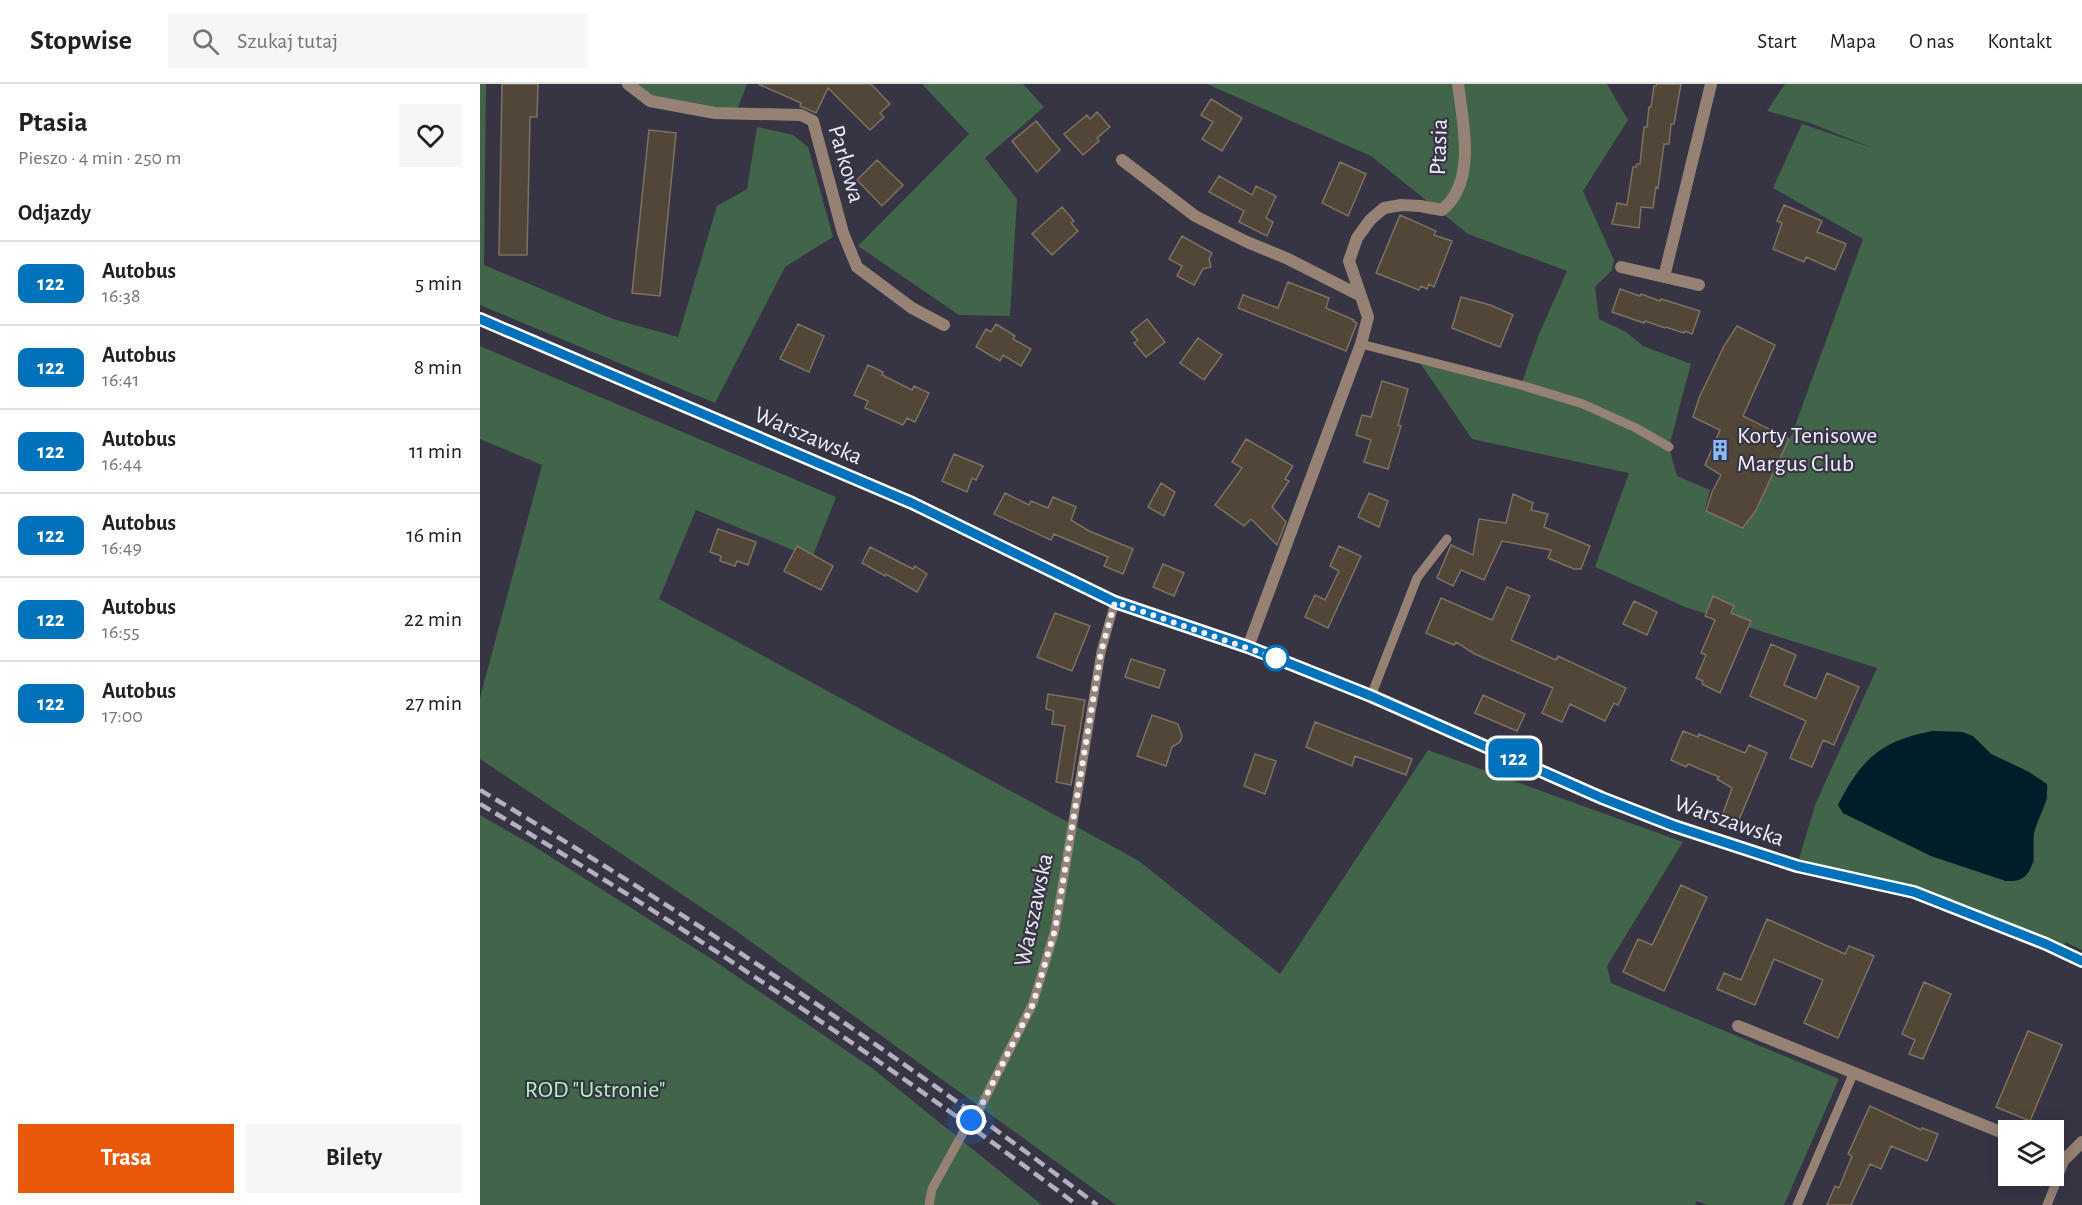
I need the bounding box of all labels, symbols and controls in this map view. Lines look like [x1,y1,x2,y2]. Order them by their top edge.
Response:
search box [168,14,588,68]
icon: search [189,25,222,58]
text: Stopwise [30,27,132,55]
text: Szukaj tutaj [237,30,338,52]
text: Start [1757,31,1797,52]
text: Mapa [1830,31,1876,52]
text: O nas [1909,31,1954,52]
text: Kontakt [1987,31,2052,52]
button: heart [399,104,462,167]
text: Ptasia [18,109,88,137]
street label: Ptasia [1426,118,1452,176]
street label: Parkowa [824,123,868,205]
text: Pieszo · 4 min · 250 m [18,148,181,168]
text: Odjazdy [18,202,91,224]
text: Autobus [102,260,176,282]
text: 5 min [415,272,462,294]
text: 122 [37,273,65,294]
text: 16:38 [102,286,141,306]
text: Autobus [102,344,176,366]
text: 8 min [414,356,462,378]
text: 122 [37,357,65,378]
text: 16:41 [102,370,139,390]
street label: Warszawska [750,403,866,469]
place label: Korty Tenisowe Margus Club [1737,424,1877,476]
text: Autobus [102,428,176,450]
building icon: Korty Tenisowe Margus Club [1708,438,1732,462]
text: 11 min [409,440,462,462]
text: 122 [37,441,65,462]
text: 16:44 [102,454,142,474]
text: Autobus [102,512,176,534]
text: 16 min [406,524,462,546]
text: 122 [37,525,65,546]
text: 16:49 [102,538,142,558]
text: Autobus [102,596,176,618]
text: 22 min [404,608,462,630]
text: 122 [37,609,65,630]
text: 16:55 [102,622,140,642]
unlabelled marker [1263,645,1289,671]
text: Autobus [102,680,176,702]
text: 27 min [405,692,462,714]
text: 122 [37,693,65,714]
text: 17:00 [102,706,143,726]
line badge: 122 [1480,738,1548,778]
text: 122 [1500,748,1528,769]
street label: Warszawska [1671,791,1787,851]
street label: Warszawska [1010,851,1058,969]
park label: ROD "Ustronie" [525,1078,665,1102]
your location [956,1105,986,1135]
map controls [1998,1120,2064,1186]
button: layers [1998,1120,2064,1186]
button: Trasa [18,1124,234,1193]
button: Bilety [246,1124,462,1193]

